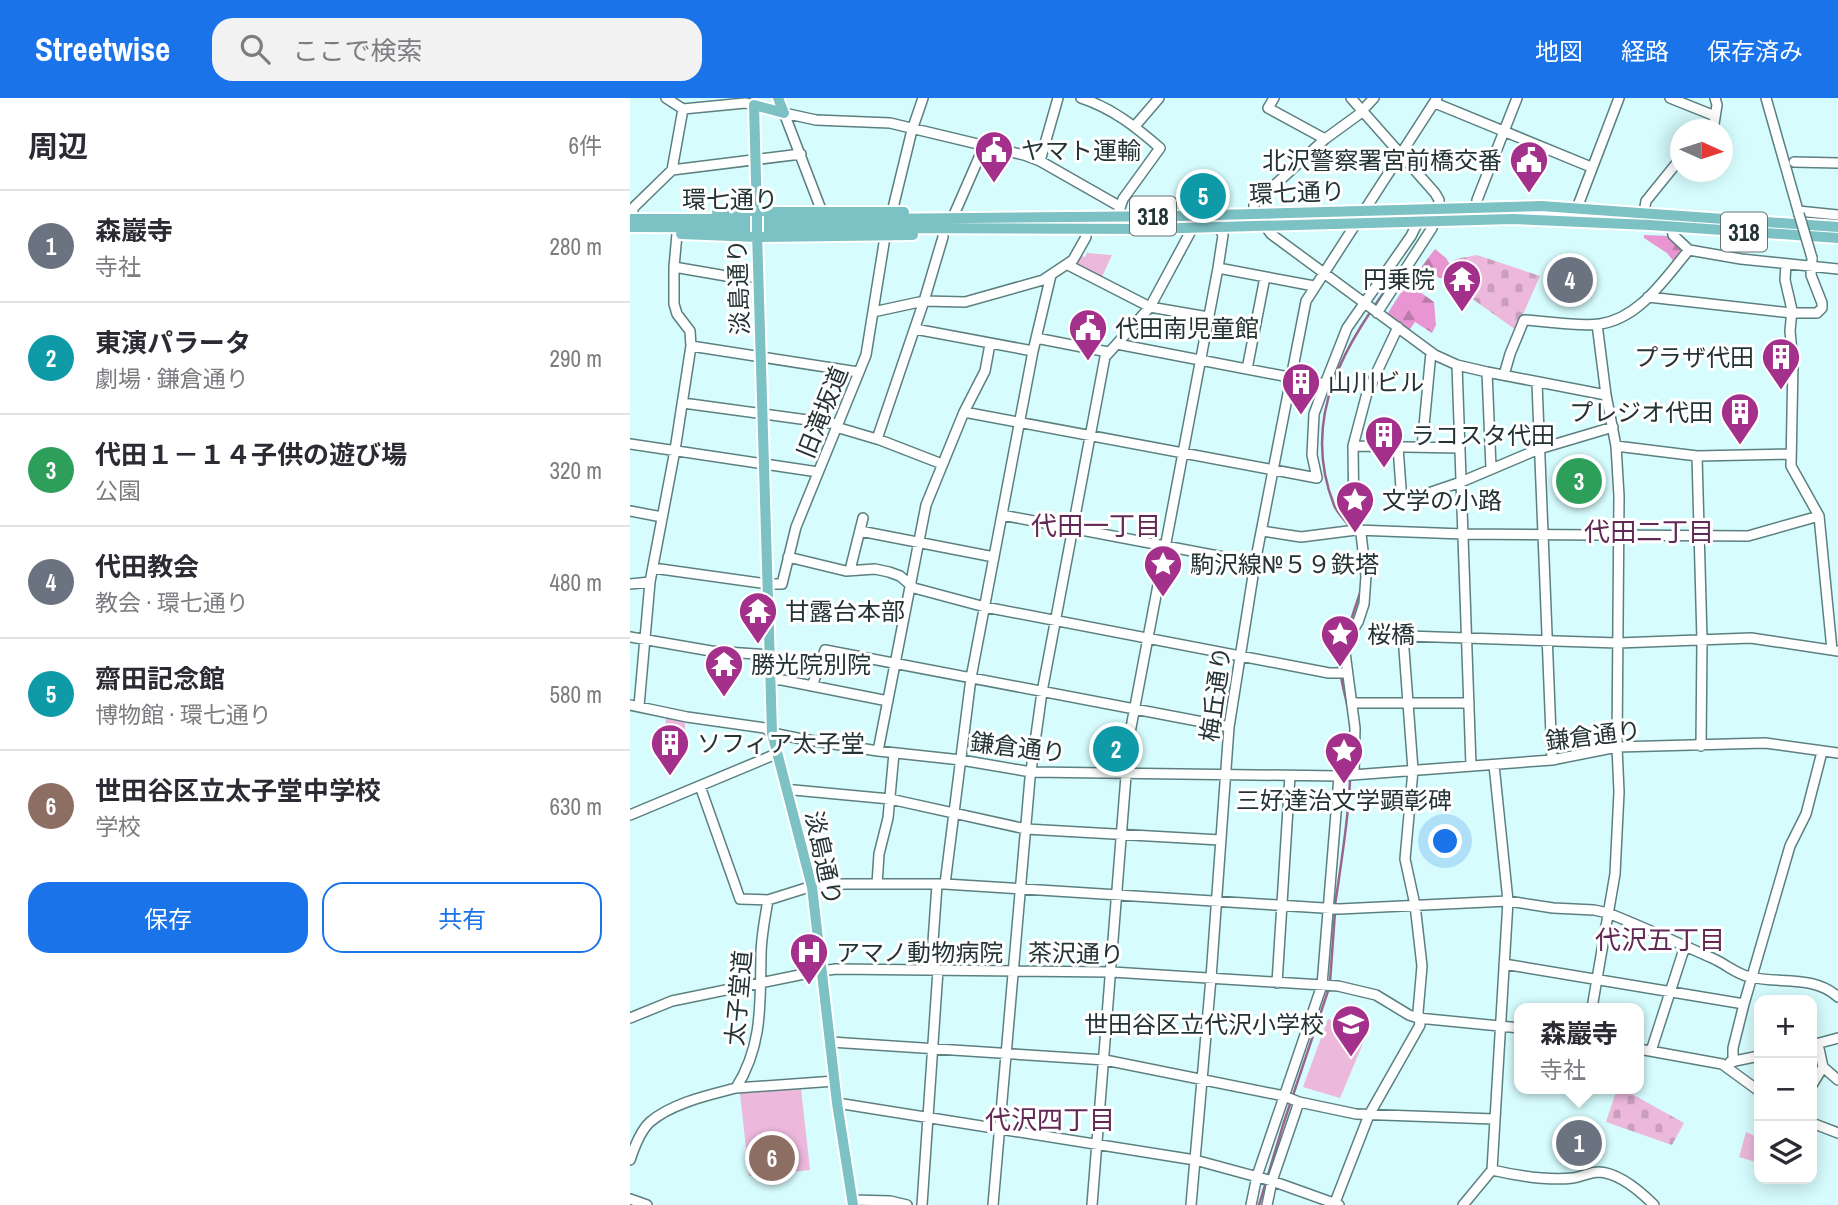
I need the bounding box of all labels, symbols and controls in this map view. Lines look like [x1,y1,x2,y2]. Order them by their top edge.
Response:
search box [212,18,702,81]
text: Streetwise [35,27,170,71]
icon: search [236,30,274,68]
text: ここで検索 [292,33,422,68]
text: 地図 [1535,35,1583,67]
text: 経路 [1621,35,1669,67]
text: 保存済み [1707,35,1803,67]
north arrow [1670,119,1733,182]
text: 周辺 [28,126,88,166]
public building icon: ヤマト運輸 [973,129,1015,184]
text: 6件 [569,130,602,161]
place label: ヤマト運輸 [1021,134,1141,166]
public building icon: 北沢警察署宮前橋交番 [1508,139,1550,194]
place label: 北沢警察署宮前橋交番 [1262,144,1502,176]
pin: 5 [1180,170,1226,222]
street label: 環七通り [1248,174,1346,210]
street label: 環七通り [682,183,778,215]
road number: 318 [1130,197,1176,236]
road number: 318 [1721,212,1767,252]
text: 森巖寺 [95,213,173,248]
text: 1 [46,231,56,262]
text: 280 m [550,231,602,262]
street label: 淡島通り [720,238,756,336]
text: 寺社 [95,251,141,282]
pin: 4 [1547,254,1593,306]
temple icon: 円乗院 [1441,258,1483,313]
place label: 円乗院 [1363,263,1435,295]
public building icon: 代田南児童館 [1067,307,1109,362]
place label: 代田南児童館 [1115,312,1259,344]
text: 東演パラータ [95,325,251,360]
building icon: プラザ代田 [1760,336,1802,391]
place label: プラザ代田 [1634,341,1754,373]
text: 2 [46,343,56,374]
text: 290 m [550,343,602,374]
building icon: 山川ビル [1280,361,1322,416]
street label: 旧滝坂道 [789,362,855,462]
text: 劇場 · 鎌倉通り [95,363,249,394]
place label: 山川ビル [1328,366,1424,398]
building icon: プレジオ代田 [1719,391,1761,446]
place label: プレジオ代田 [1569,396,1713,428]
building icon: ラコスタ代田 [1363,414,1405,469]
place label: ラコスタ代田 [1411,419,1555,451]
text: 代田１－１４子供の遊び場 [95,437,407,472]
text: 3 [46,455,56,486]
text: 320 m [550,455,602,486]
pin: 3 [1556,455,1602,507]
text: 公園 [95,475,141,506]
place icon: 文学の小路 [1334,479,1376,534]
place label: 文学の小路 [1382,484,1502,516]
district label: 代田一丁目 [1031,508,1161,543]
district label: 代田二丁目 [1584,514,1714,549]
place icon: 駒沢線№５９鉄塔 [1142,543,1184,598]
place label: 駒沢線№５９鉄塔 [1190,548,1379,580]
text: 代田教会 [95,549,199,584]
text: 4 [46,567,56,598]
text: 480 m [550,567,602,598]
text: 教会 · 環七通り [95,587,249,618]
temple icon: 甘露台本部 [737,590,779,645]
place label: 甘露台本部 [785,595,905,627]
place icon: 桜橋 [1319,613,1361,668]
place label: 桜橋 [1367,618,1415,650]
temple icon: 勝光院別院 [703,643,745,698]
street label: 梅丘通り [1192,644,1238,744]
place label: 勝光院別院 [751,648,871,680]
text: 齋田記念館 [95,661,225,696]
text: 5 [46,679,56,710]
text: 580 m [550,679,602,710]
text: 博物館 · 環七通り [95,699,272,730]
street label: 鎌倉通り [1543,713,1643,757]
building icon: ソフィア太子堂 [649,722,691,777]
pin: 2 [1093,723,1139,775]
street label: 鎌倉通り [968,725,1068,769]
place label: ソフィア太子堂 [697,727,865,759]
place icon: 三好達治文学顕彰碑 [1323,730,1365,785]
text: 世田谷区立太子堂中学校 [95,773,381,808]
place label: 三好達治文学顕彰碑 [1236,784,1452,816]
text: 6 [46,791,56,822]
text: 630 m [550,791,602,822]
street label: 淡島通り [798,808,850,908]
text: 学校 [95,811,141,842]
your location [1428,824,1462,858]
button: 保存 [28,882,308,953]
button: 共有 [322,882,602,953]
district label: 代沢五丁目 [1595,922,1725,957]
hospital icon: アマノ動物病院 [788,931,830,986]
place label: アマノ動物病院 [836,936,1003,968]
street label: 茶沢通り [1028,936,1124,970]
street label: 太子堂道 [718,949,758,1047]
map controls [1754,995,1817,1184]
button: + [1754,995,1817,1058]
school or university icon: 世田谷区立代沢小学校 [1330,1003,1372,1058]
popup [1514,1003,1644,1094]
place label: 世田谷区立代沢小学校 [1084,1008,1324,1040]
text: 森巖寺 [1540,1016,1618,1051]
text: 寺社 [1540,1054,1586,1085]
button: − [1754,1058,1817,1121]
district label: 代沢四丁目 [985,1102,1115,1137]
pin: 1 [1556,1117,1602,1169]
button: layers [1754,1121,1817,1184]
pin: 6 [749,1132,795,1184]

